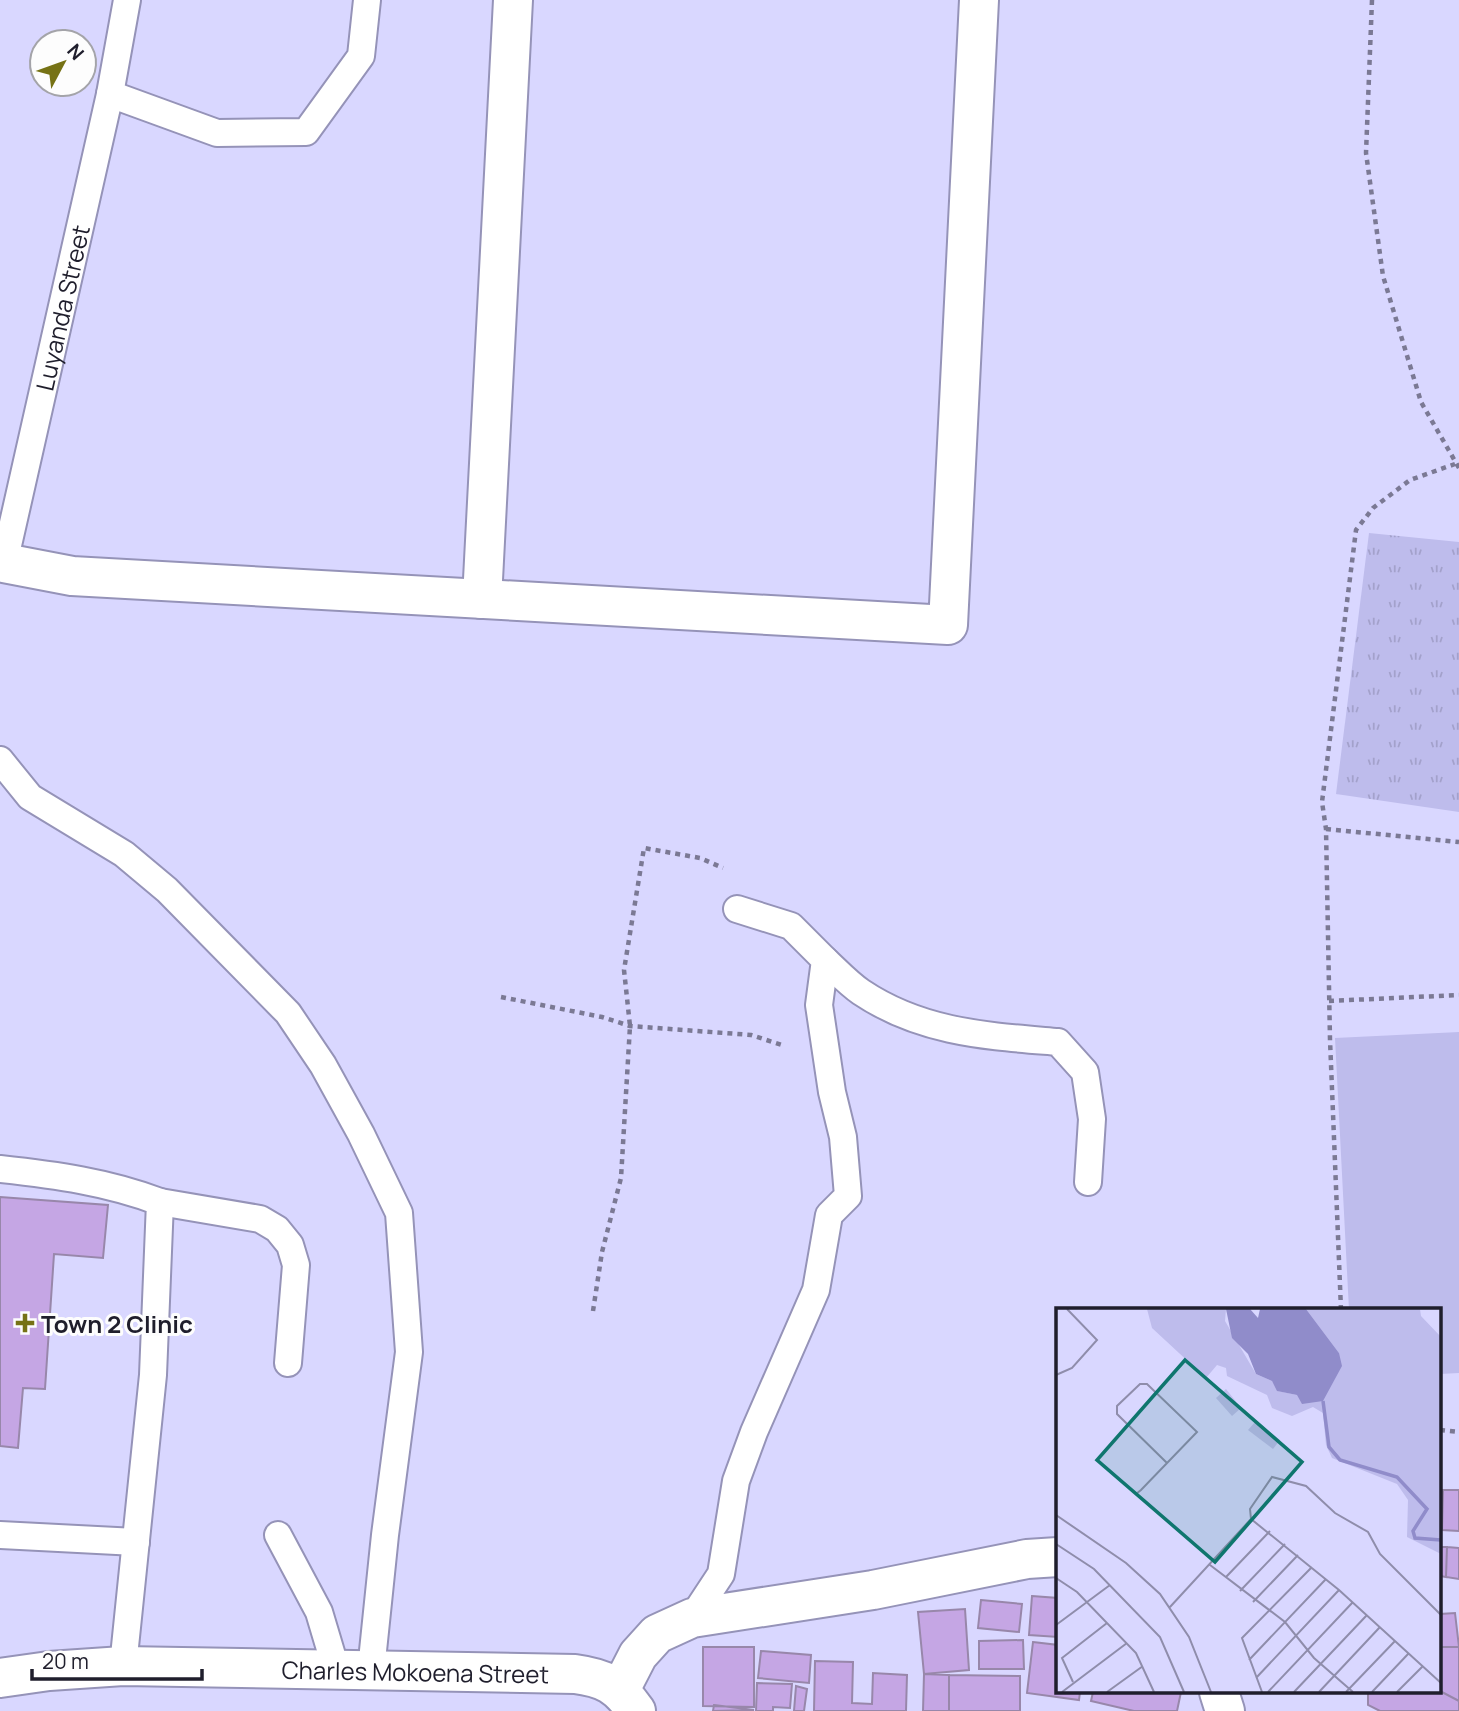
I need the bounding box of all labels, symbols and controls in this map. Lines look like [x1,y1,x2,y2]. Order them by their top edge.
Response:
north arrow [28,28,98,98]
text: N [62,38,90,66]
street label: Luyanda Street [27,221,96,394]
place label: Town 2 Clinic [41,1307,193,1340]
inset map [1056,1308,1442,1694]
marker: Town 2 Clinic [15,1313,35,1333]
scale bar [32,1638,201,1682]
text: 20 m [42,1647,89,1675]
street label: Charles Mokoena Street [281,1652,549,1690]

